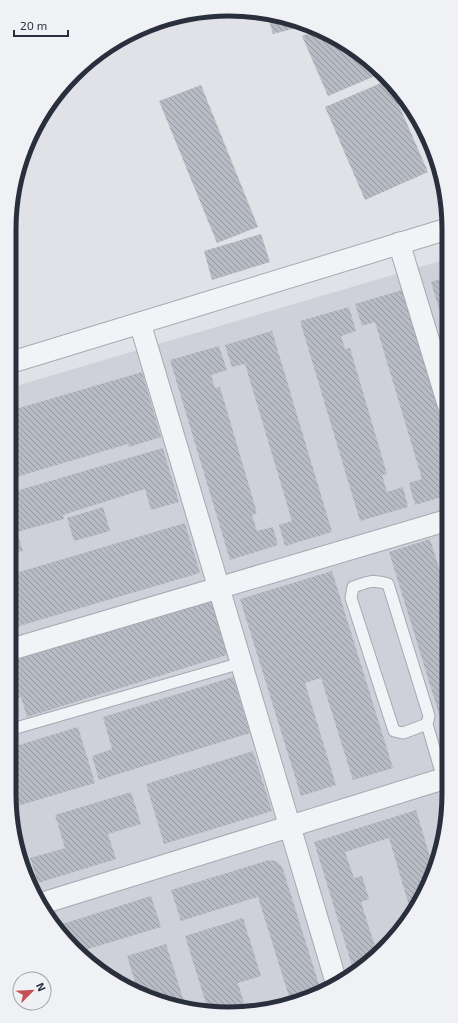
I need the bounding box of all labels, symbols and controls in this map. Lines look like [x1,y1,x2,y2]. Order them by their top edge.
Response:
scale bar [14,12,68,38]
text: 20 m [20,18,47,32]
north arrow [12,971,52,1011]
text: N [34,980,49,993]

